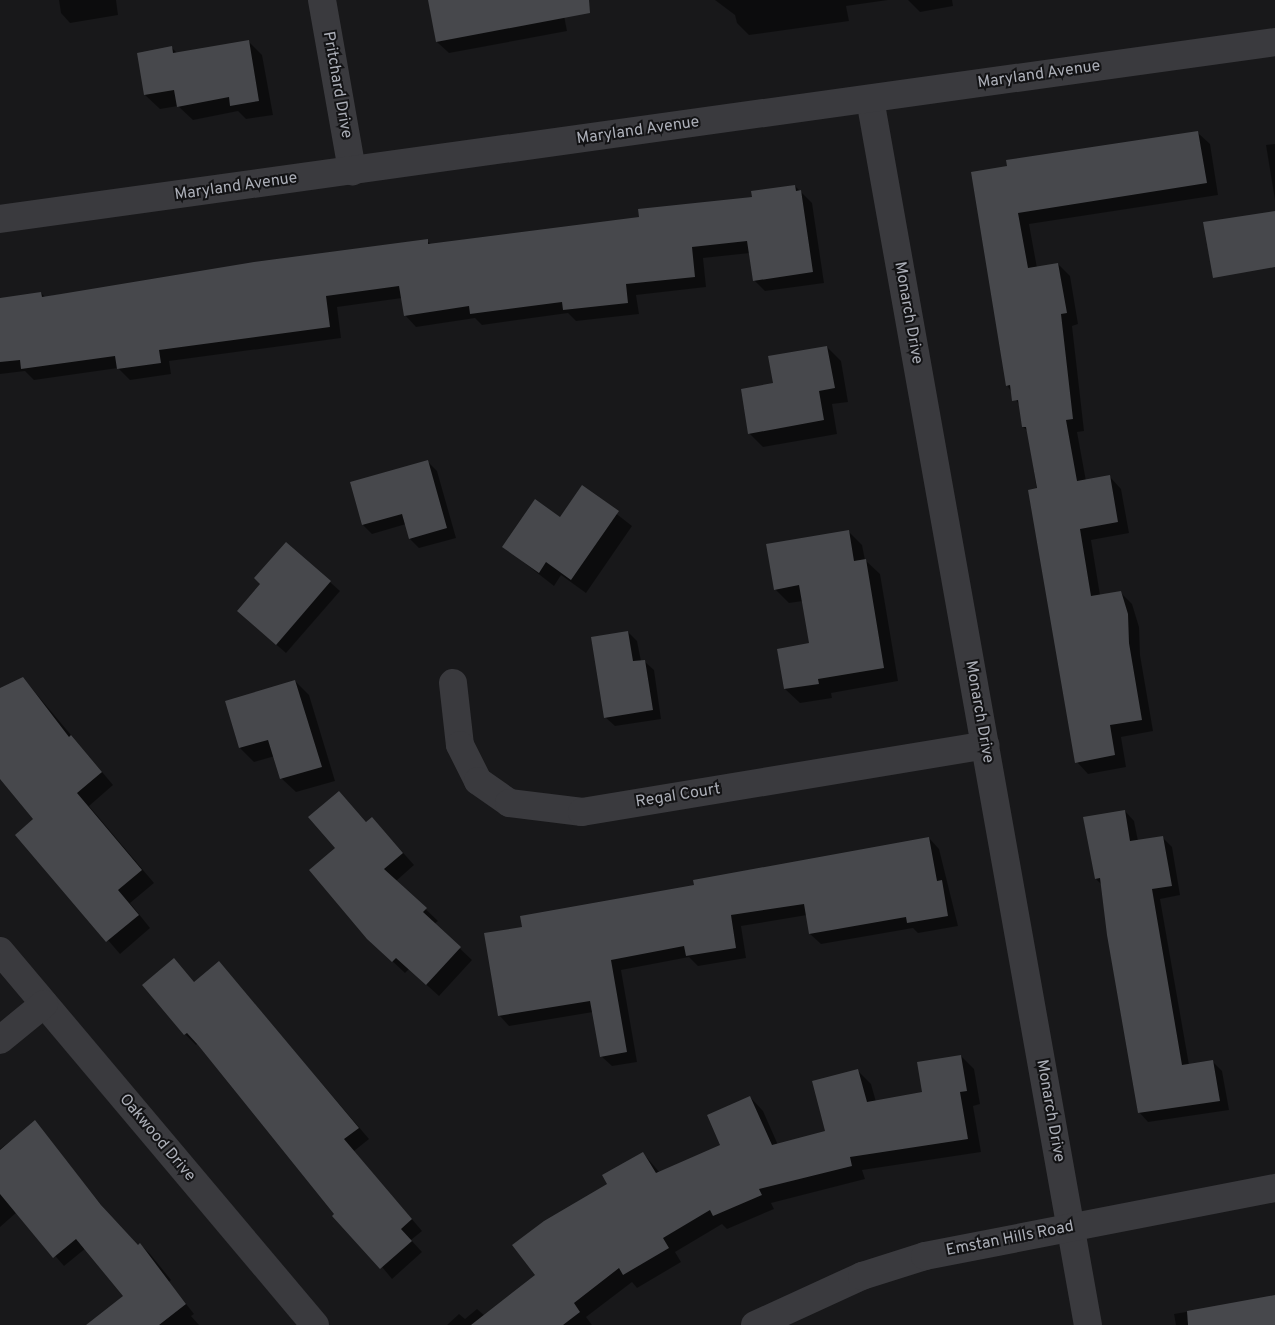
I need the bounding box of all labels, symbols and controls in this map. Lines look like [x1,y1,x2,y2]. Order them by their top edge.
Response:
street label: Pritchard Drive [318,30,356,140]
street label: Maryland Avenue [976,57,1102,93]
street label: Maryland Avenue [575,113,701,149]
street label: Maryland Avenue [173,169,299,205]
street label: Monarch Drive [890,260,926,366]
street label: Monarch Drive [961,659,997,765]
street label: Regal Court [634,780,722,812]
street label: Monarch Drive [1032,1058,1068,1164]
street label: Oakwood Drive [115,1090,199,1186]
street label: Emstan Hills Road [945,1217,1075,1261]

